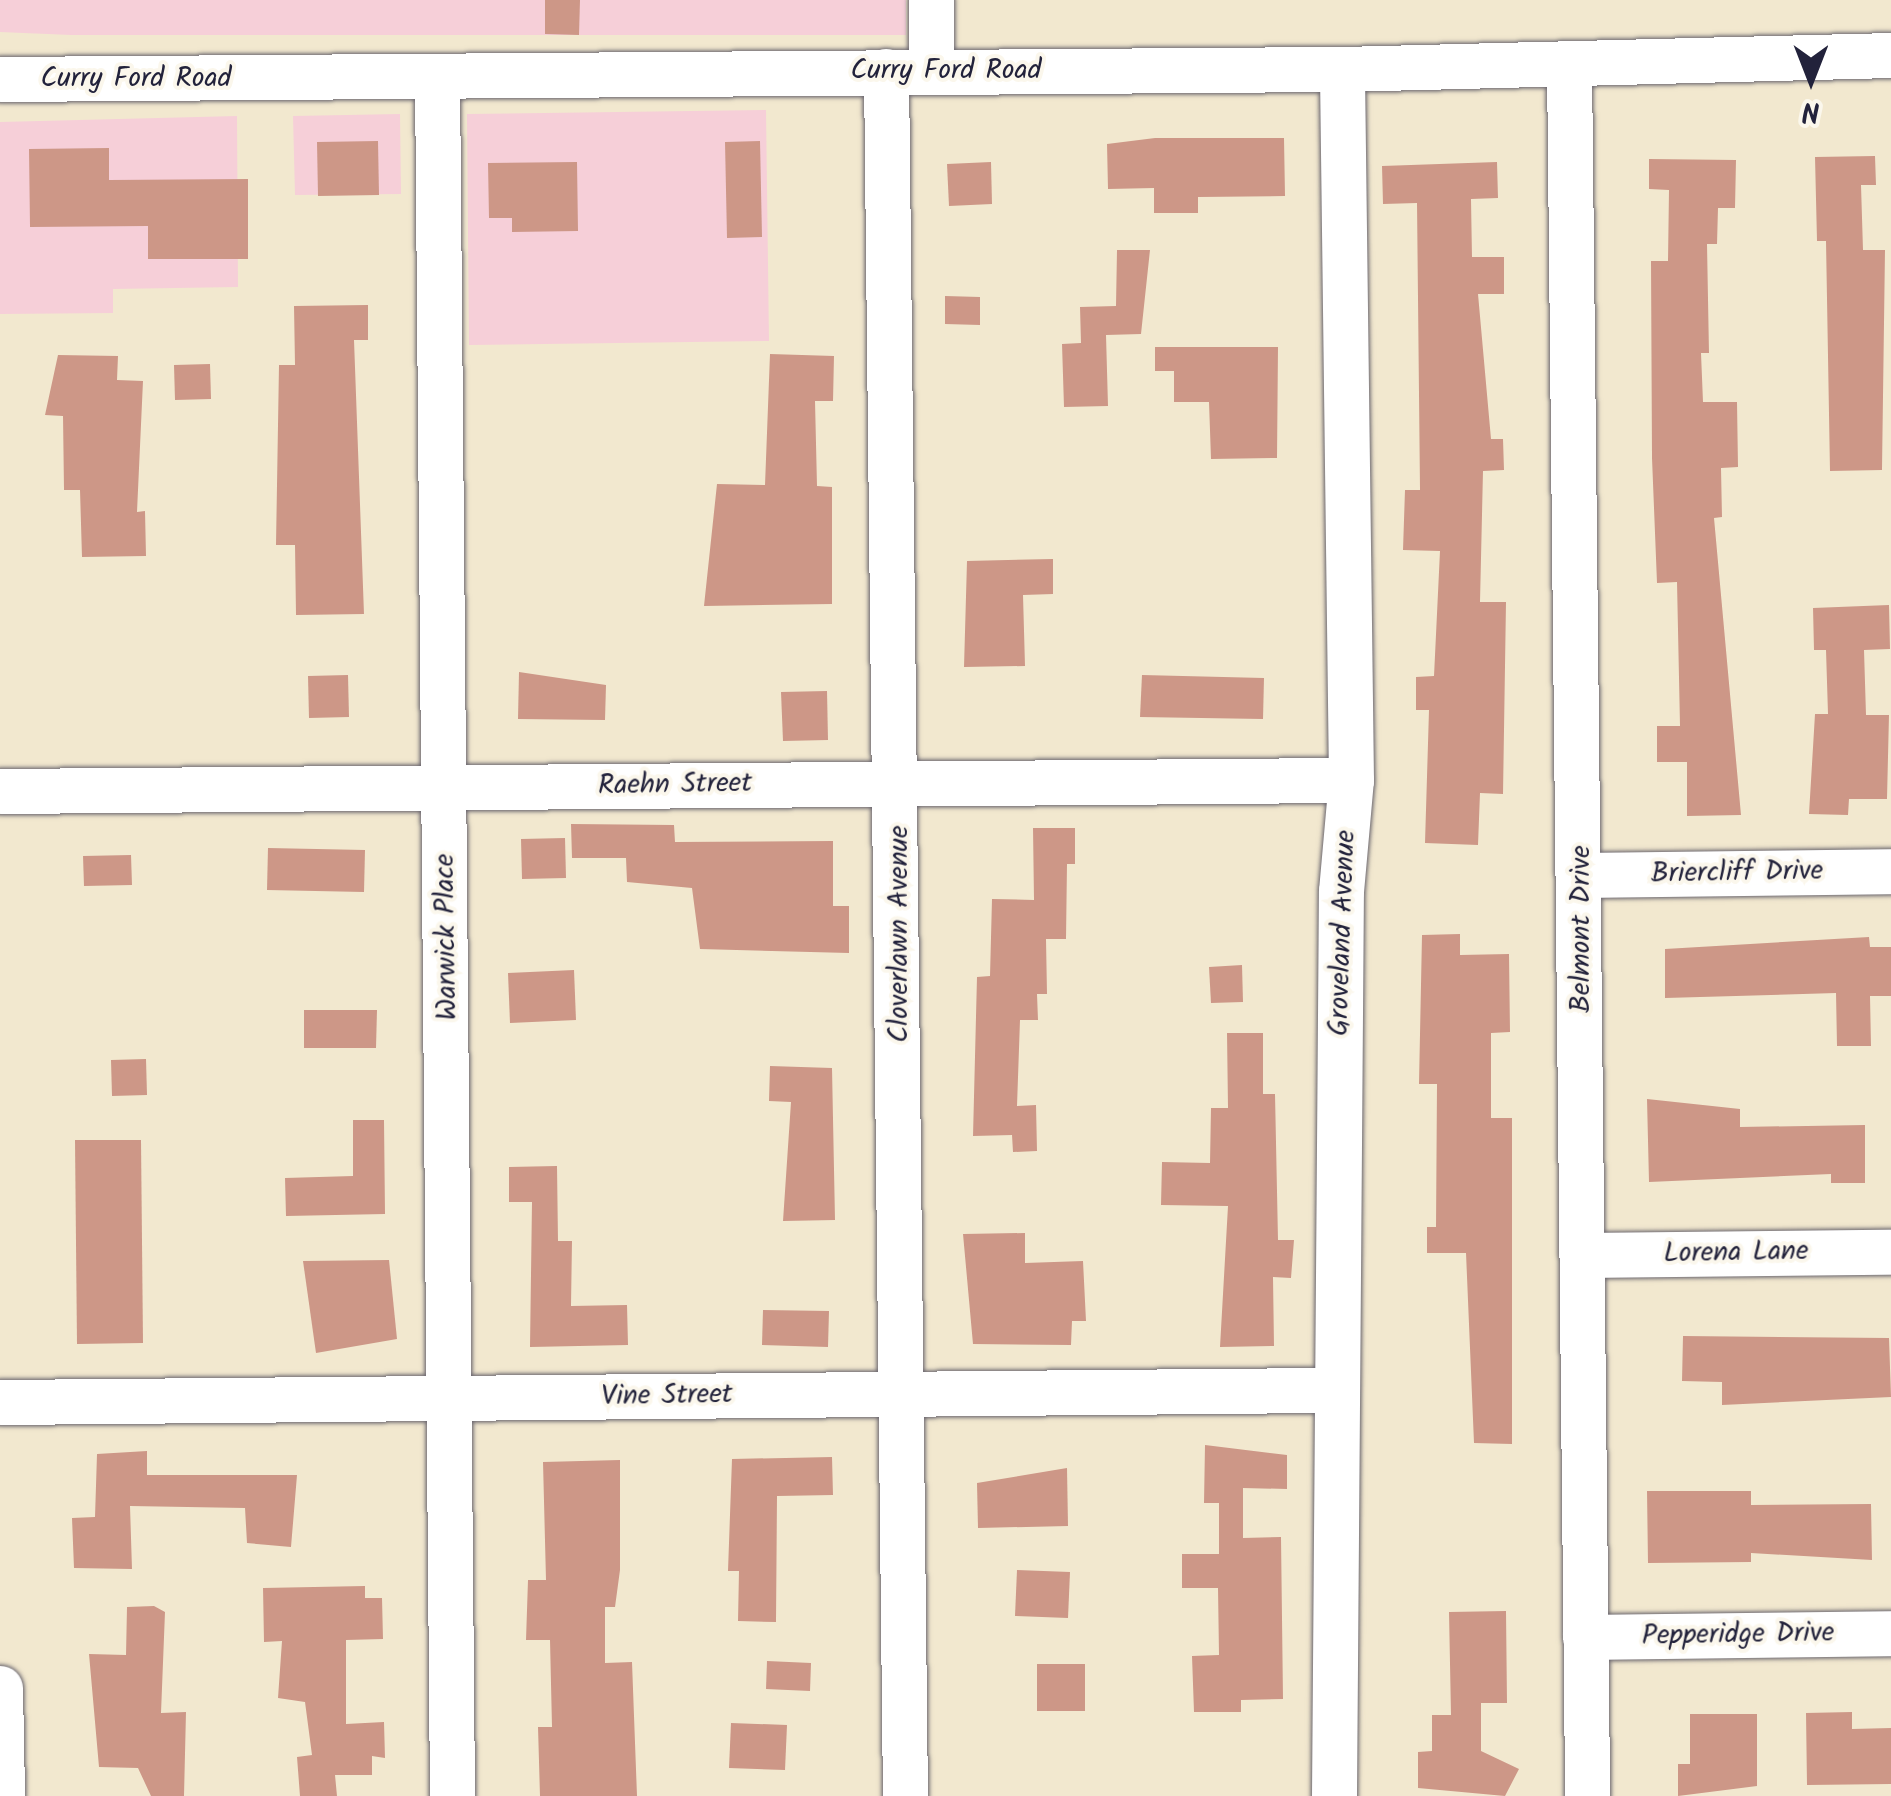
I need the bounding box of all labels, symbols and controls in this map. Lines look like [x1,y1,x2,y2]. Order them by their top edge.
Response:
north arrow [1761,30,1861,130]
street label: Curry Ford Road [850,54,1042,88]
street label: Curry Ford Road [40,62,232,96]
text: N [1802,88,1820,133]
street label: Raehn Street [598,767,752,803]
street label: Cloverlawn Avenue [883,825,917,1043]
street label: Groveland Avenue [1323,829,1363,1037]
street label: Belmont Drive [1565,845,1599,1013]
street label: Warwick Place [429,853,465,1021]
street label: Briercliff Drive [1651,855,1823,891]
street label: Lorena Lane [1663,1235,1809,1271]
street label: Vine Street [601,1378,733,1414]
street label: Pepperidge Drive [1641,1617,1835,1653]

